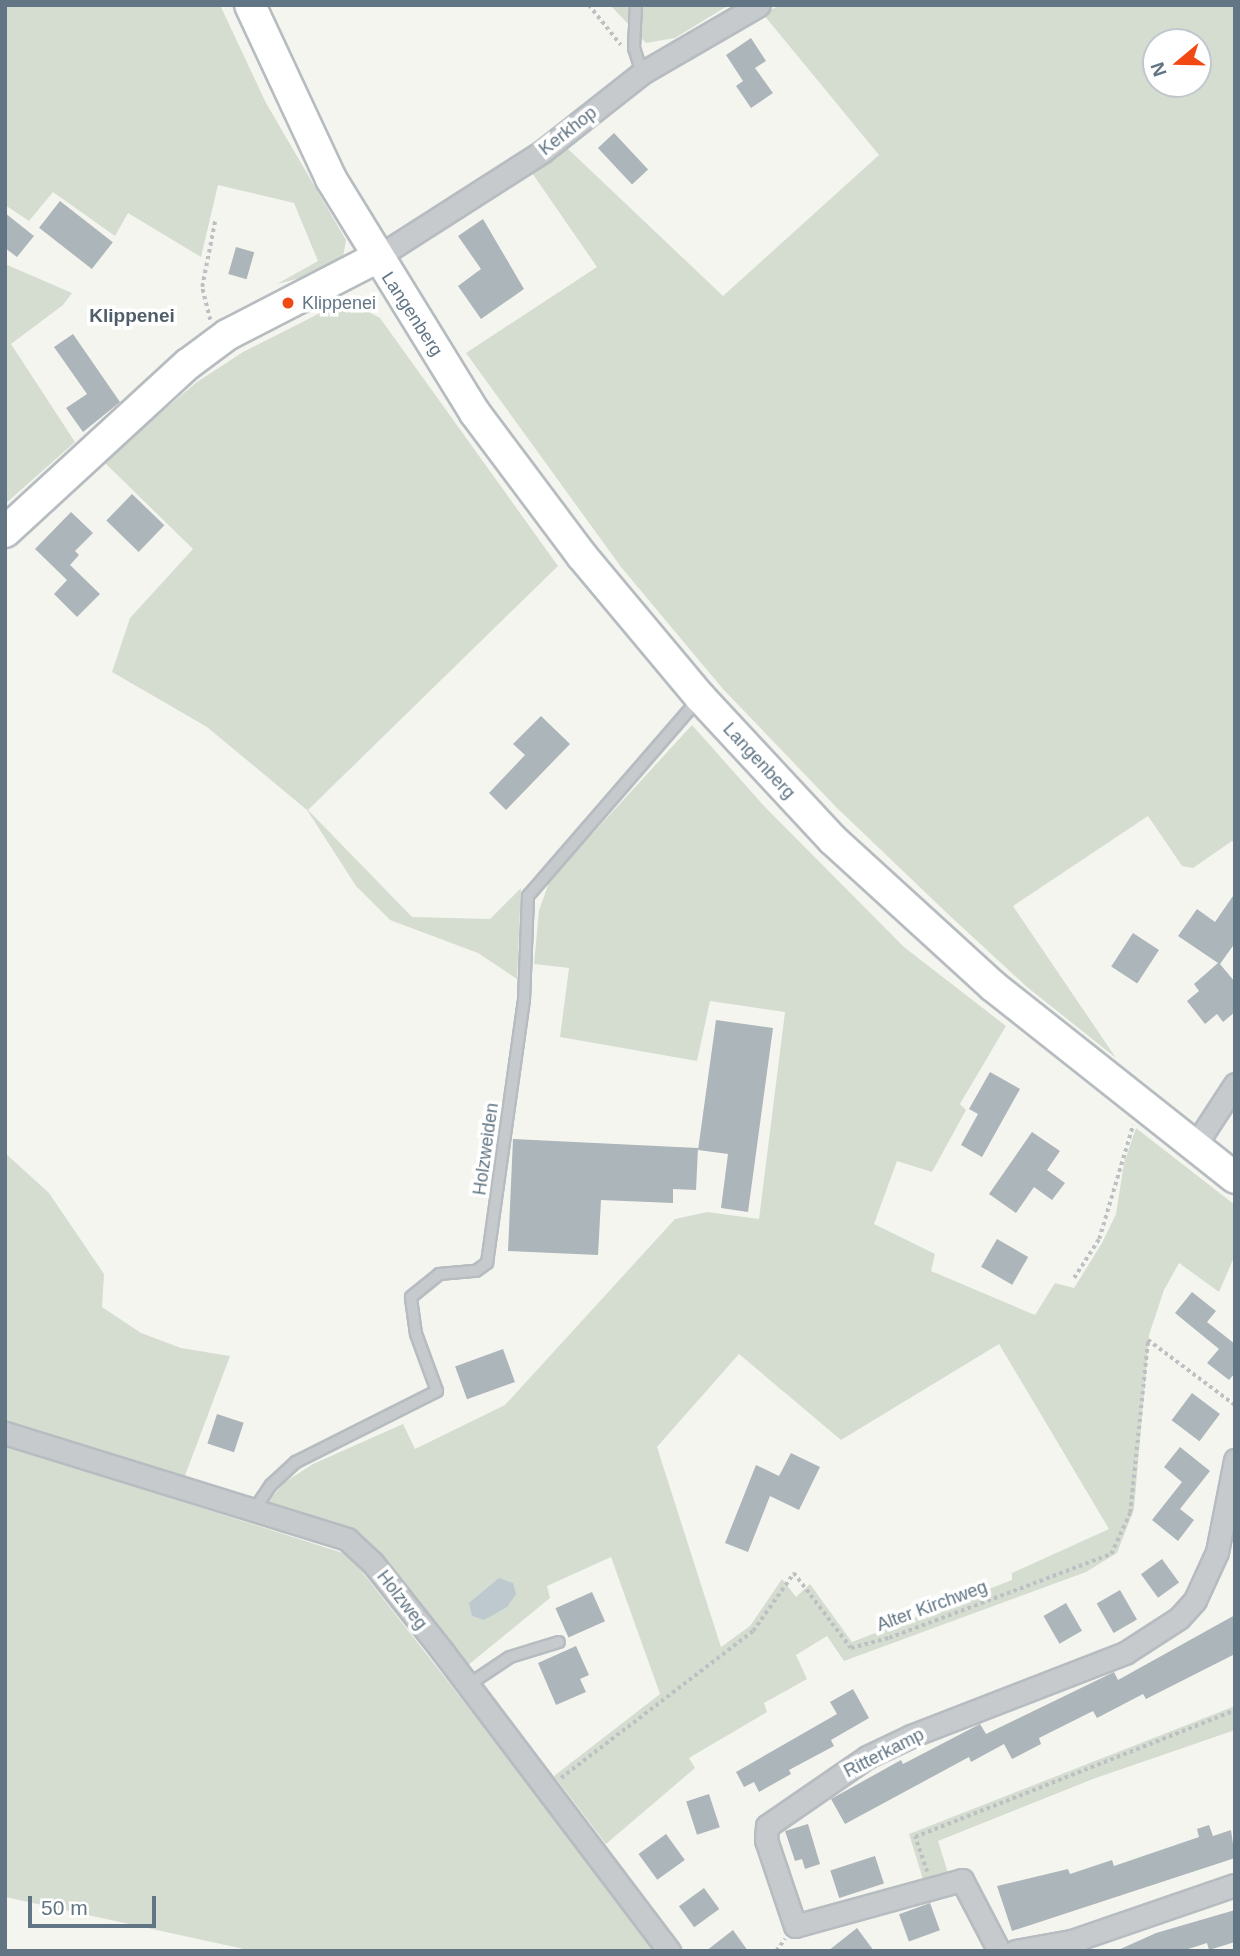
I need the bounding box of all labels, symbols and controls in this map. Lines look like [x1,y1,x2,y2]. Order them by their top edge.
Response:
north arrow [1142,28,1212,98]
text: N [1146,59,1171,79]
street label: Kerkhop [535,102,601,160]
street label: Langenberg [377,268,447,360]
place label: Klippenei [302,292,376,314]
marker: Klippenei [280,295,296,311]
district label: Klippenei [89,305,175,327]
street label: Langenberg [718,718,800,804]
street label: Holzweiden [469,1101,503,1197]
street label: Holzweg [372,1566,432,1634]
street label: Alter Kirchweg [874,1576,990,1636]
street label: Ritterkamp [840,1724,928,1782]
scale bar [32,1882,159,1926]
text: 50 m [41,1896,88,1919]

